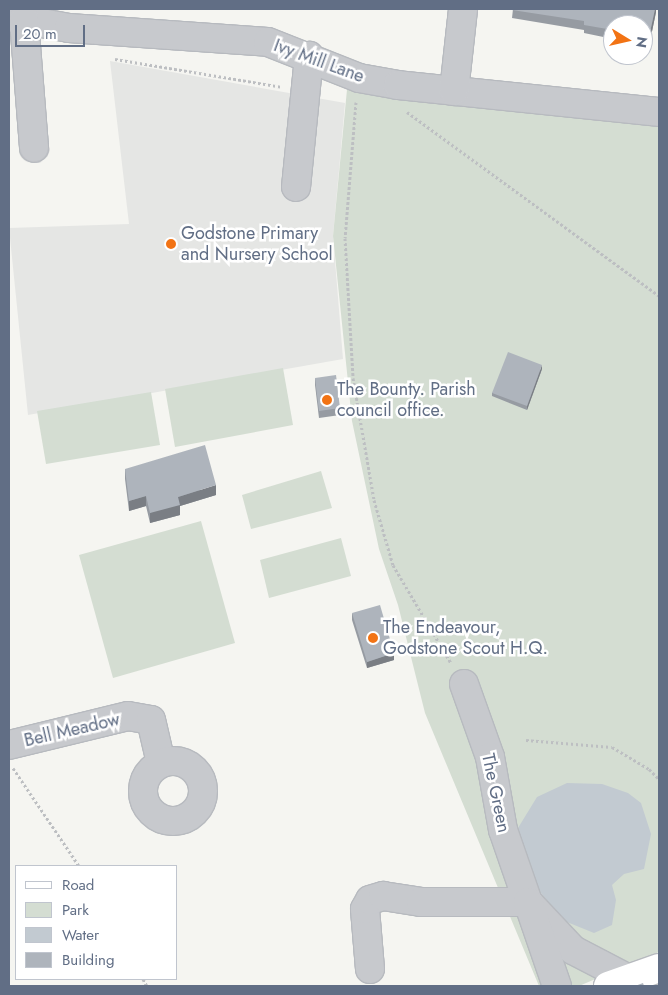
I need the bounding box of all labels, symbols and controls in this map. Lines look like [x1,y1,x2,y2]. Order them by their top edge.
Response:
scale bar [18,15,88,47]
north arrow [603,15,653,65]
text: 20 m [23,23,57,45]
street label: Ivy Mill Lane [271,35,367,87]
text: N [631,35,653,49]
place label: Godstone Primary and Nursery School [181,223,333,266]
marker: Godstone Primary and Nursery School [165,238,177,250]
place label: The Bounty. Parish council office. [337,379,476,422]
marker: The Bounty. Parish council office. [321,394,333,406]
place label: The Endeavour, Godstone Scout H.Q. [383,617,548,660]
marker: The Endeavour, Godstone Scout H.Q. [367,632,379,644]
street label: Bell Meadow [22,709,122,751]
street label: The Green [477,751,515,835]
legend [15,865,178,980]
text: Road [62,874,94,896]
text: Park [62,899,89,921]
text: Water [62,924,99,946]
text: Building [62,949,114,971]

